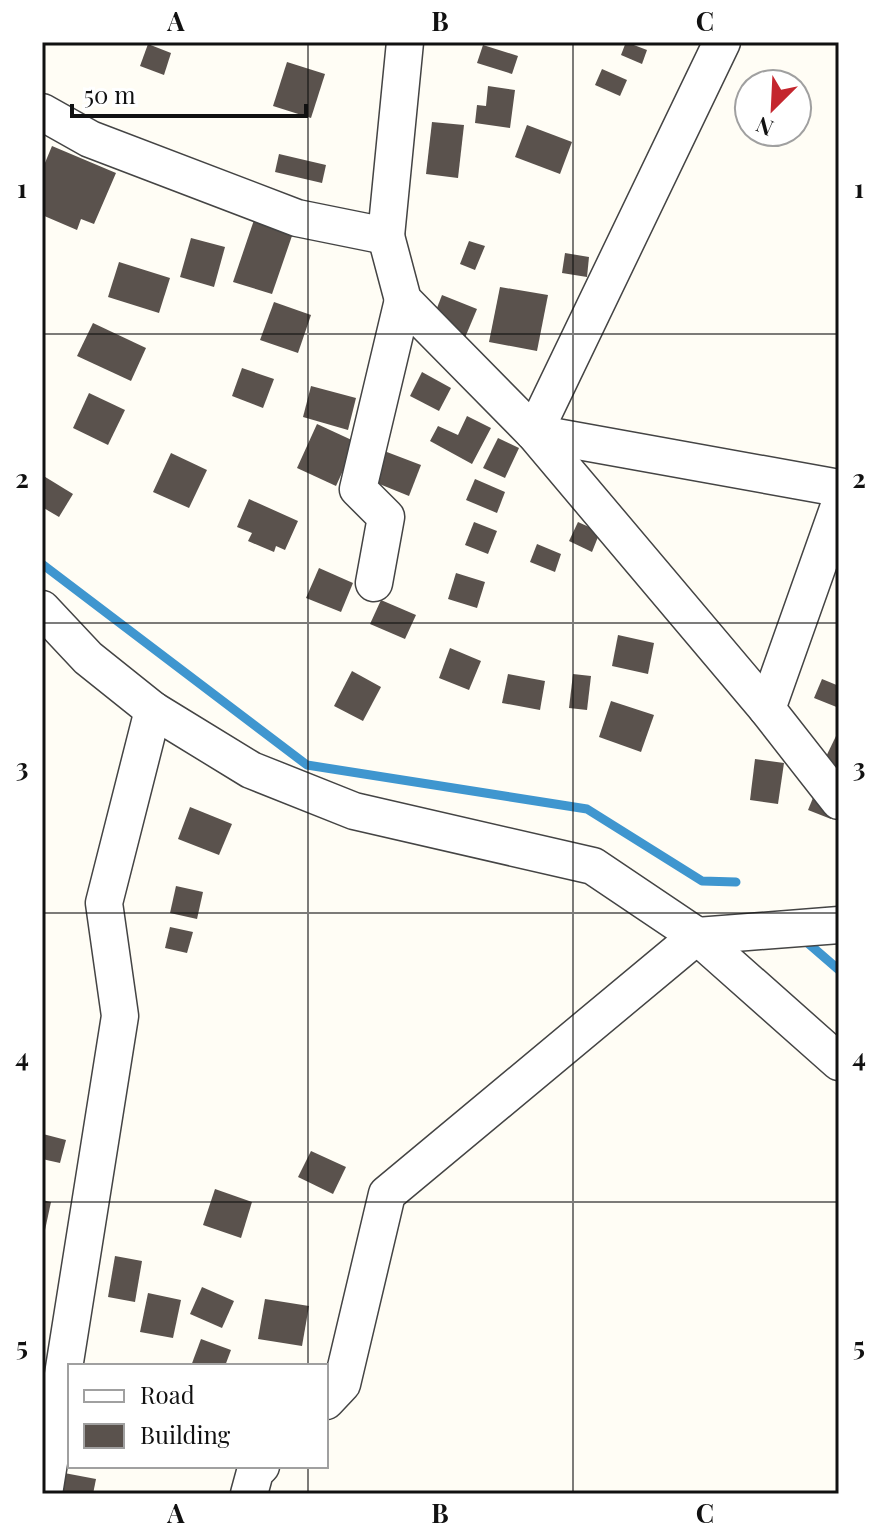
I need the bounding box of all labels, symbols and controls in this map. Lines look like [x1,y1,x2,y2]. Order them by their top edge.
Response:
text: A [166,3,185,38]
text: B [431,3,449,38]
text: C [696,3,714,38]
scale bar [72,68,306,118]
north arrow [733,68,813,148]
text: 50 m [84,78,136,110]
text: N [751,110,778,144]
text: 1 [17,170,27,205]
text: 1 [854,170,864,205]
text: 2 [15,460,29,495]
text: 2 [852,460,866,495]
text: 3 [16,749,28,784]
text: 3 [853,749,865,784]
text: 4 [15,1039,29,1074]
text: 4 [852,1039,866,1074]
text: 5 [16,1328,28,1363]
text: 5 [853,1328,865,1363]
legend [68,1364,328,1468]
text: Road [140,1378,195,1410]
text: Building [140,1418,231,1450]
text: A [166,1495,185,1530]
text: B [431,1495,449,1530]
text: C [696,1495,714,1530]

